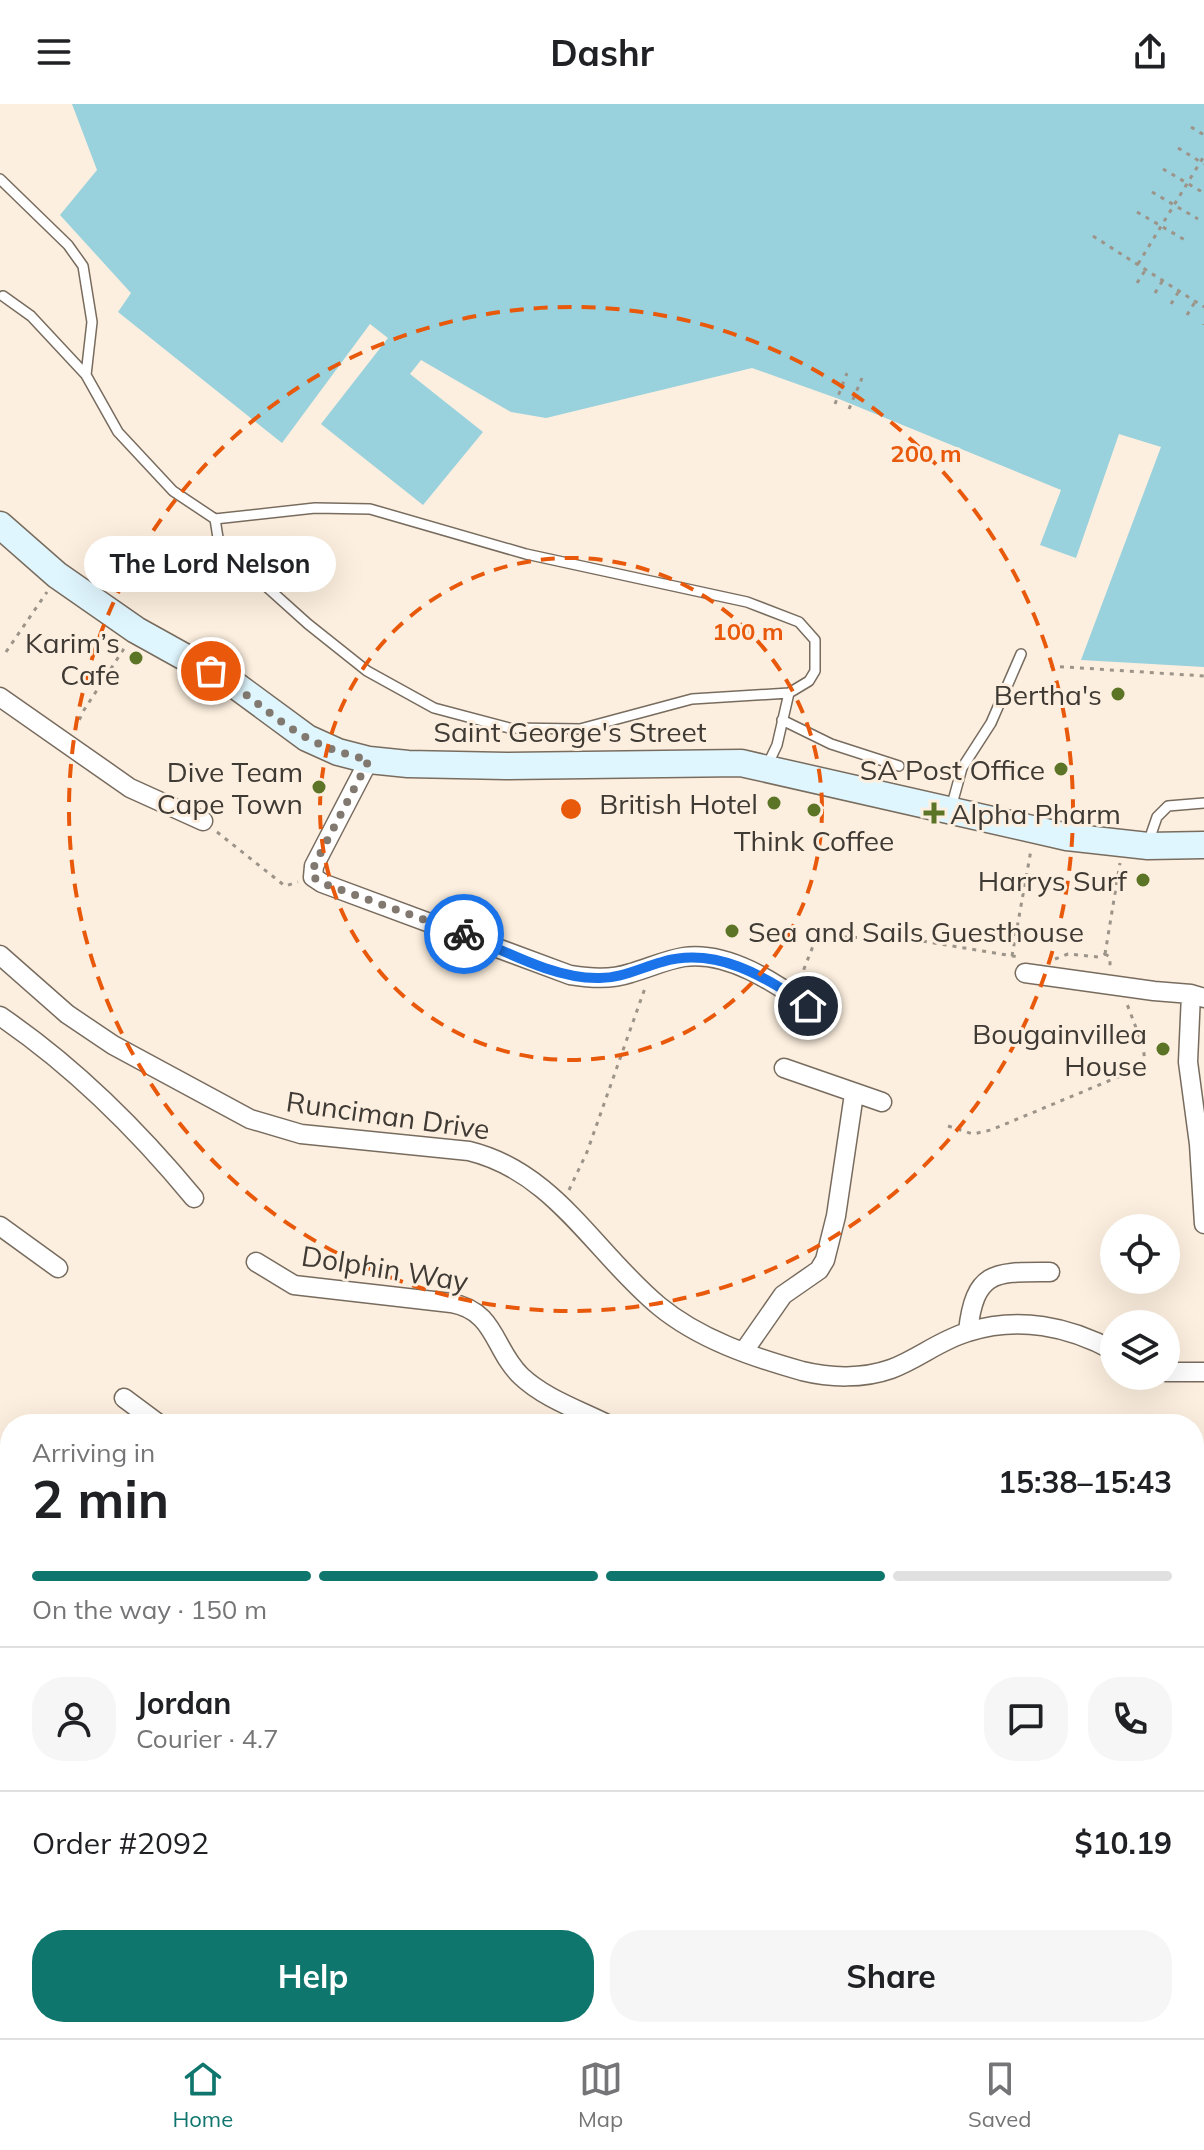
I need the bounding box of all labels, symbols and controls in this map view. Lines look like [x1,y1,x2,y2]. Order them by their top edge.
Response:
icon: menu [32,30,76,74]
text: Dashr [550,30,654,75]
icon: share [1128,30,1172,74]
text: 200 m [890,438,962,468]
callout: The Lord Nelson [85,535,337,591]
text: The Lord Nelson [110,547,310,580]
text: 100 m [712,616,784,646]
place label: Karim’s Cafe [25,625,120,692]
pin [177,637,245,705]
marker: Karim’s Cafe [127,649,145,667]
icon: bag [189,649,233,693]
place label: Bertha's [994,677,1102,712]
marker: Bertha's [1109,685,1127,703]
street label: Saint George's Street [433,714,707,749]
place label: SA Post Office [860,752,1045,787]
place label: Dive Team Cape Town [157,754,303,821]
marker: SA Post Office [1052,760,1070,778]
marker: Dive Team Cape Town [310,778,328,796]
place label: British Hotel [599,786,758,821]
marker: British Hotel [765,794,783,812]
centre of rings [557,795,585,823]
place label: Alpha Pharm [950,796,1121,831]
marker: Think Coffee [805,801,823,819]
marker: Alpha Pharm [925,804,943,822]
place label: Think Coffee [734,823,894,858]
place label: Harrys Surf [978,863,1128,898]
marker: Harrys Surf [1134,871,1152,889]
courier [424,894,504,974]
icon: bike [442,912,486,956]
place label: Sea and Sails Guesthouse [748,914,1084,949]
marker: Sea and Sails Guesthouse [723,922,741,940]
pin [774,972,842,1040]
icon: home [786,984,830,1028]
place label: Bougainvillea House [972,1016,1147,1083]
marker: Bougainvillea House [1154,1040,1172,1058]
street label: Runciman Drive [284,1083,492,1147]
map controls [1100,1214,1180,1390]
button: locate [1100,1214,1180,1294]
street label: Dolphin Way [299,1238,471,1298]
button: layers [1100,1310,1180,1390]
text: Arriving in [32,1436,155,1469]
text: 15:38–15:43 [998,1463,1172,1501]
text: 2 min [32,1466,169,1531]
text: On the way · 150 m [32,1593,267,1626]
button: person [32,1677,116,1761]
button: chat [984,1677,1068,1761]
button: phone [1088,1677,1172,1761]
text: Jordan [136,1684,231,1722]
text: Courier · 4.7 [136,1722,279,1755]
text: Order #2092 [32,1824,209,1862]
text: $10.19 [1075,1824,1172,1862]
button: Help [32,1930,594,2022]
button: Share [610,1930,1172,2022]
tab: Home [172,2057,233,2133]
tab: Map [578,2057,623,2133]
tab: Saved [968,2057,1032,2133]

